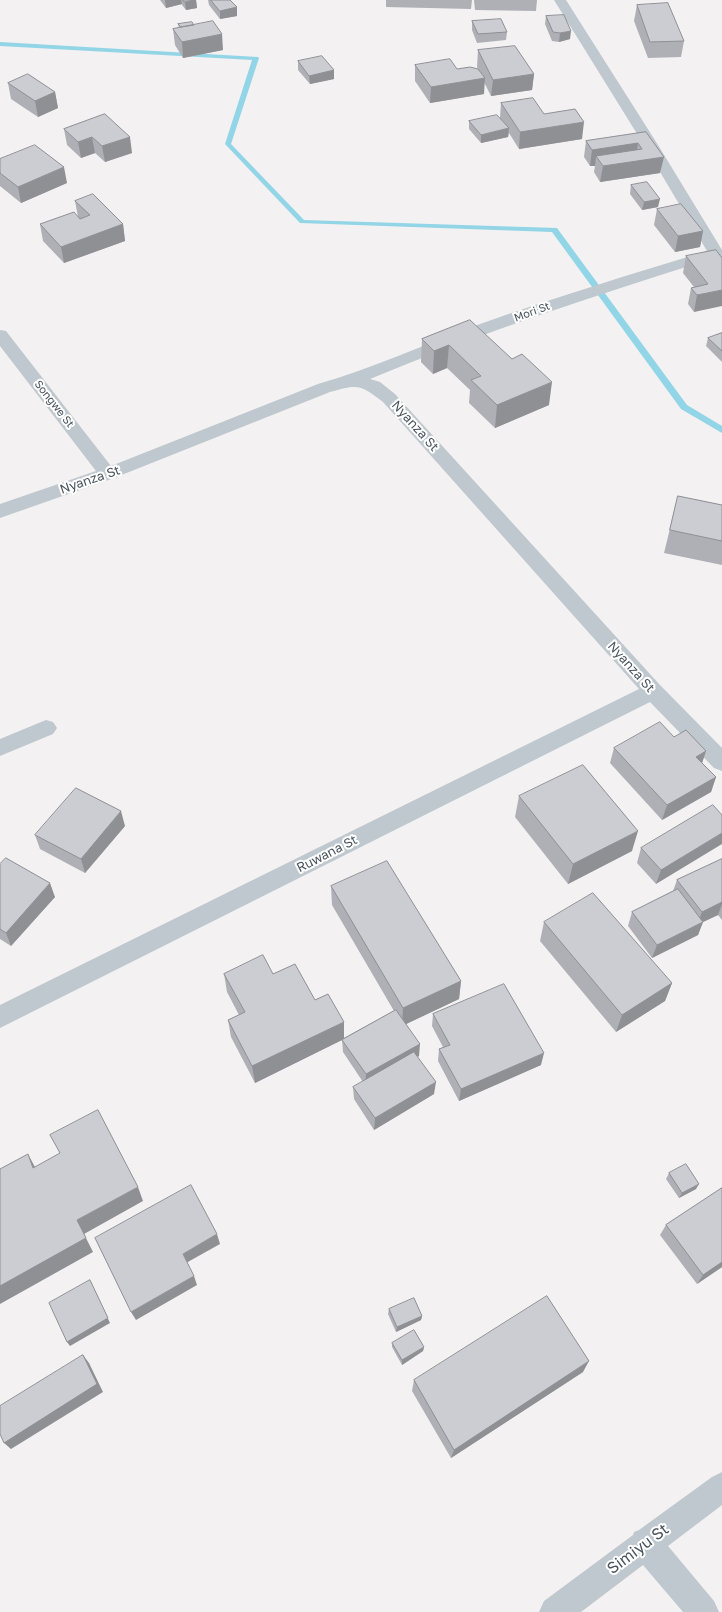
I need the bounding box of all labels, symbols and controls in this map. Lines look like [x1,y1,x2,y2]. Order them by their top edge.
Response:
street label: Mori St [512,299,552,325]
street label: Songwe St [31,378,77,430]
street label: Nyanza St [388,398,442,454]
street label: Nyanza St [58,462,122,498]
street label: Nyanza St [604,639,658,695]
street label: Ruwana St [294,832,360,876]
street label: Simiyu St [603,1520,673,1578]

